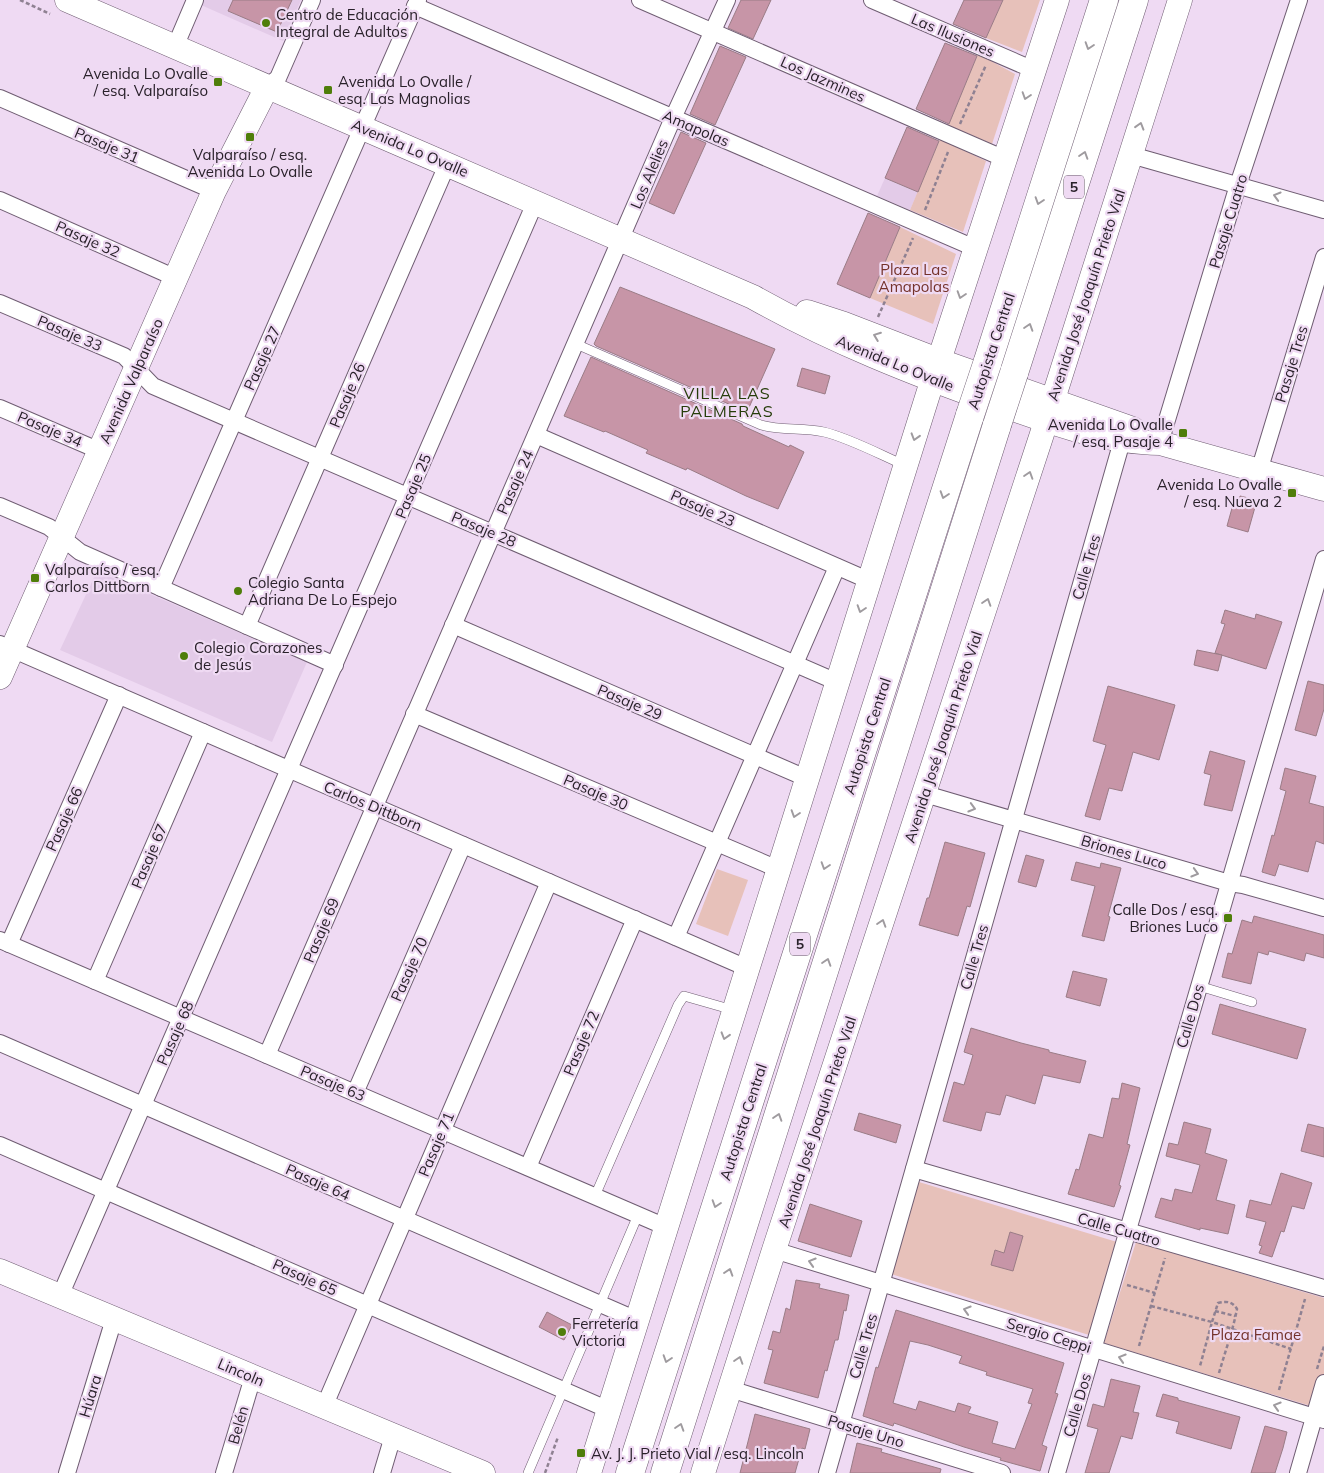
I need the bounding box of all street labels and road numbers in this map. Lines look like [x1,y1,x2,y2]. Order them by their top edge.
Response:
street label: Las Ilusiones [909,9,997,61]
street label: Los Jazmines [778,52,868,106]
street label: Amapolas [660,105,732,151]
street label: Avenida Lo Ovalle [349,115,471,181]
street label: Pasaje 31 [72,123,142,167]
street label: Los Alelies [626,136,672,212]
street label: Pasaje Cuatro [1205,172,1251,270]
road number: 5 [1064,176,1084,198]
street label: Avenida José Joaquín Prieto Vial [1043,187,1129,403]
street label: Pasaje 32 [53,216,123,262]
street label: Autopista Central [963,290,1019,412]
street label: Pasaje 33 [35,311,105,355]
street label: Avenida Valparaíso [95,315,167,447]
street label: Pasaje 27 [239,323,285,393]
street label: Pasaje Tres [1270,323,1312,405]
street label: Avenida Lo Ovalle [833,331,957,395]
street label: Pasaje 26 [325,360,369,430]
street label: Pasaje 34 [15,407,85,451]
street label: Pasaje 24 [492,447,538,517]
street label: Pasaje 25 [391,451,435,521]
street label: Pasaje 23 [668,485,738,531]
street label: Pasaje 28 [449,507,519,551]
street label: Calle Tres [1068,532,1104,602]
street label: Avenida José Joaquín Prieto Vial [900,629,986,845]
street label: Autopista Central [839,675,895,797]
street label: Pasaje 29 [595,680,665,724]
street label: Pasaje 30 [561,770,631,814]
street label: Carlos Dittborn [321,777,425,835]
street label: Pasaje 66 [41,784,87,854]
street label: Pasaje 67 [127,821,171,891]
street label: Briones Luco [1079,831,1169,873]
street label: Pasaje 69 [299,895,343,965]
street label: Calle Tres [956,922,992,992]
road number: 5 [790,932,810,956]
street label: Pasaje 70 [386,934,432,1004]
street label: Calle Dos [1172,982,1208,1050]
street label: Pasaje 68 [152,998,198,1068]
street label: Pasaje 72 [559,1008,603,1078]
street label: Avenida José Joaquín Prieto Vial [774,1014,860,1230]
street label: Pasaje 63 [298,1061,368,1105]
street label: Autopista Central [715,1061,771,1183]
street label: Pasaje 71 [414,1109,458,1179]
street label: Pasaje 64 [283,1159,353,1205]
street label: Calle Cuatro [1075,1208,1163,1250]
street label: Pasaje 65 [270,1254,340,1300]
street label: Calle Tres [845,1311,881,1381]
street label: Sergio Ceppi [1004,1313,1094,1357]
street label: Lincoln [215,1354,267,1390]
street label: Calle Dos [1059,1371,1095,1439]
street label: Húara [75,1372,105,1420]
street label: Belén [224,1404,252,1446]
street label: Pasaje Uno [826,1410,906,1452]

